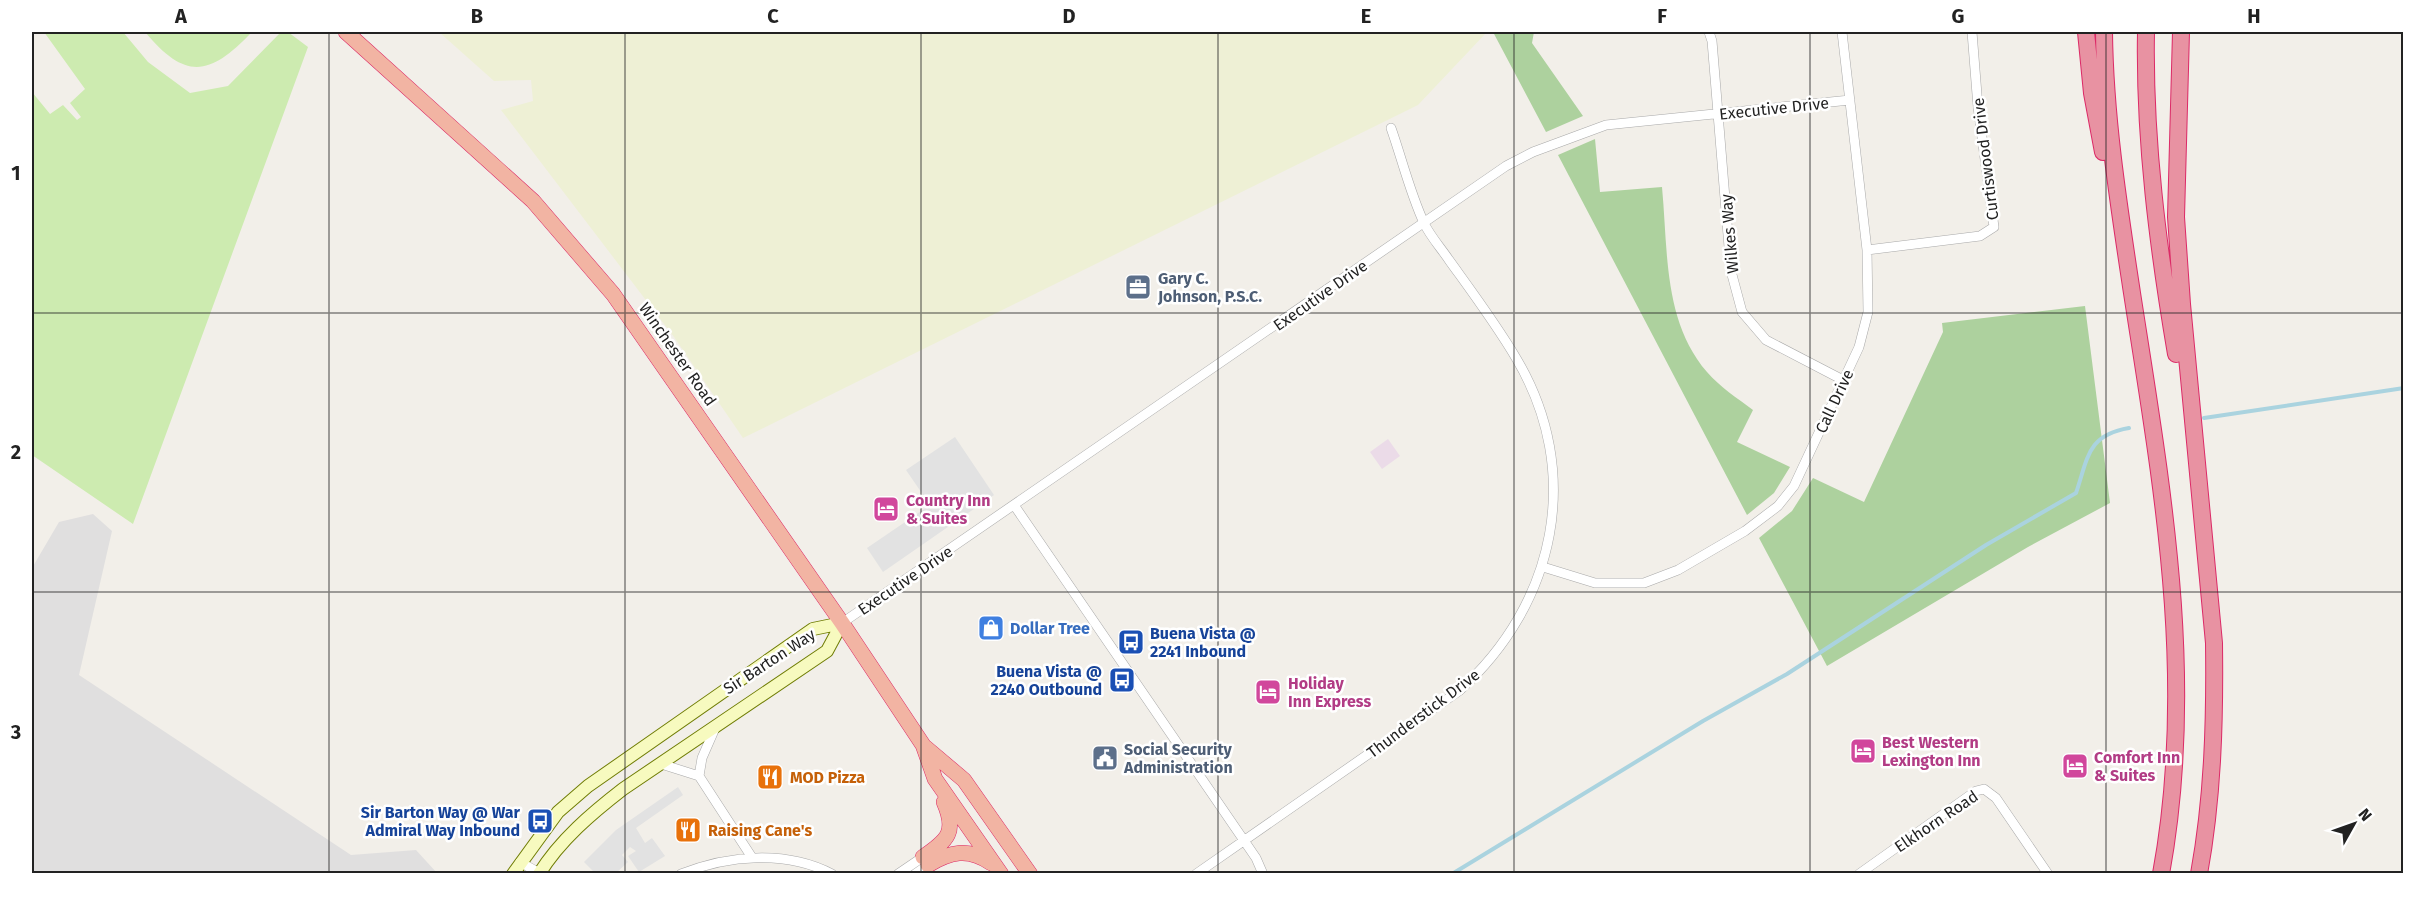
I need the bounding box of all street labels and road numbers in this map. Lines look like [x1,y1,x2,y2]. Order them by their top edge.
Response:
street label: Executive Drive [1718,93,1830,124]
street label: Curtiswood Drive [1969,97,2002,221]
street label: Wilkes Way [1717,193,1742,275]
street label: Executive Drive [1270,256,1371,335]
street label: Winchester Road [635,299,720,410]
street label: Call Drive [1811,366,1858,436]
street label: Executive Drive [854,542,956,619]
street label: Sir Barton Way [720,625,819,698]
street label: Thunderstick Drive [1363,665,1483,762]
street label: Elkhorn Road [1891,786,1982,856]

